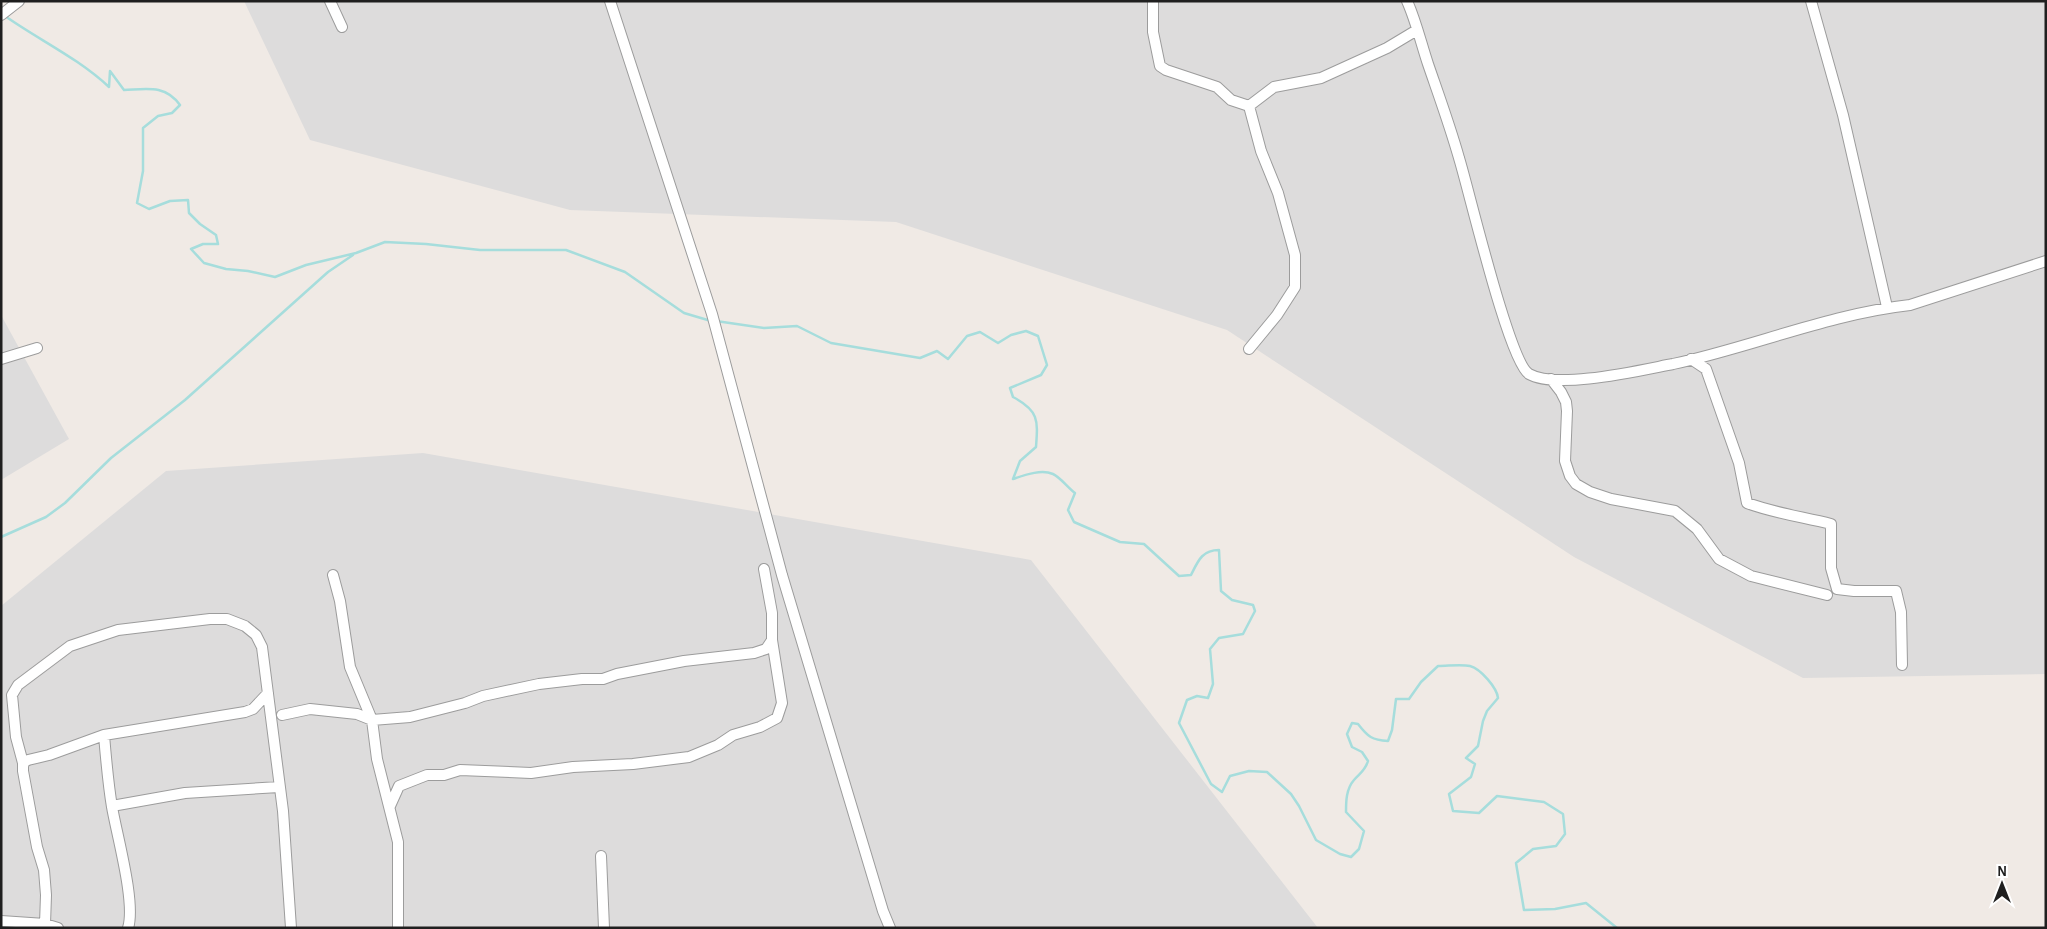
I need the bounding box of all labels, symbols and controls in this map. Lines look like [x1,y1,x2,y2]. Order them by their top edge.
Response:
north arrow [1977,859,2027,909]
text: N [1997,865,2007,879]

